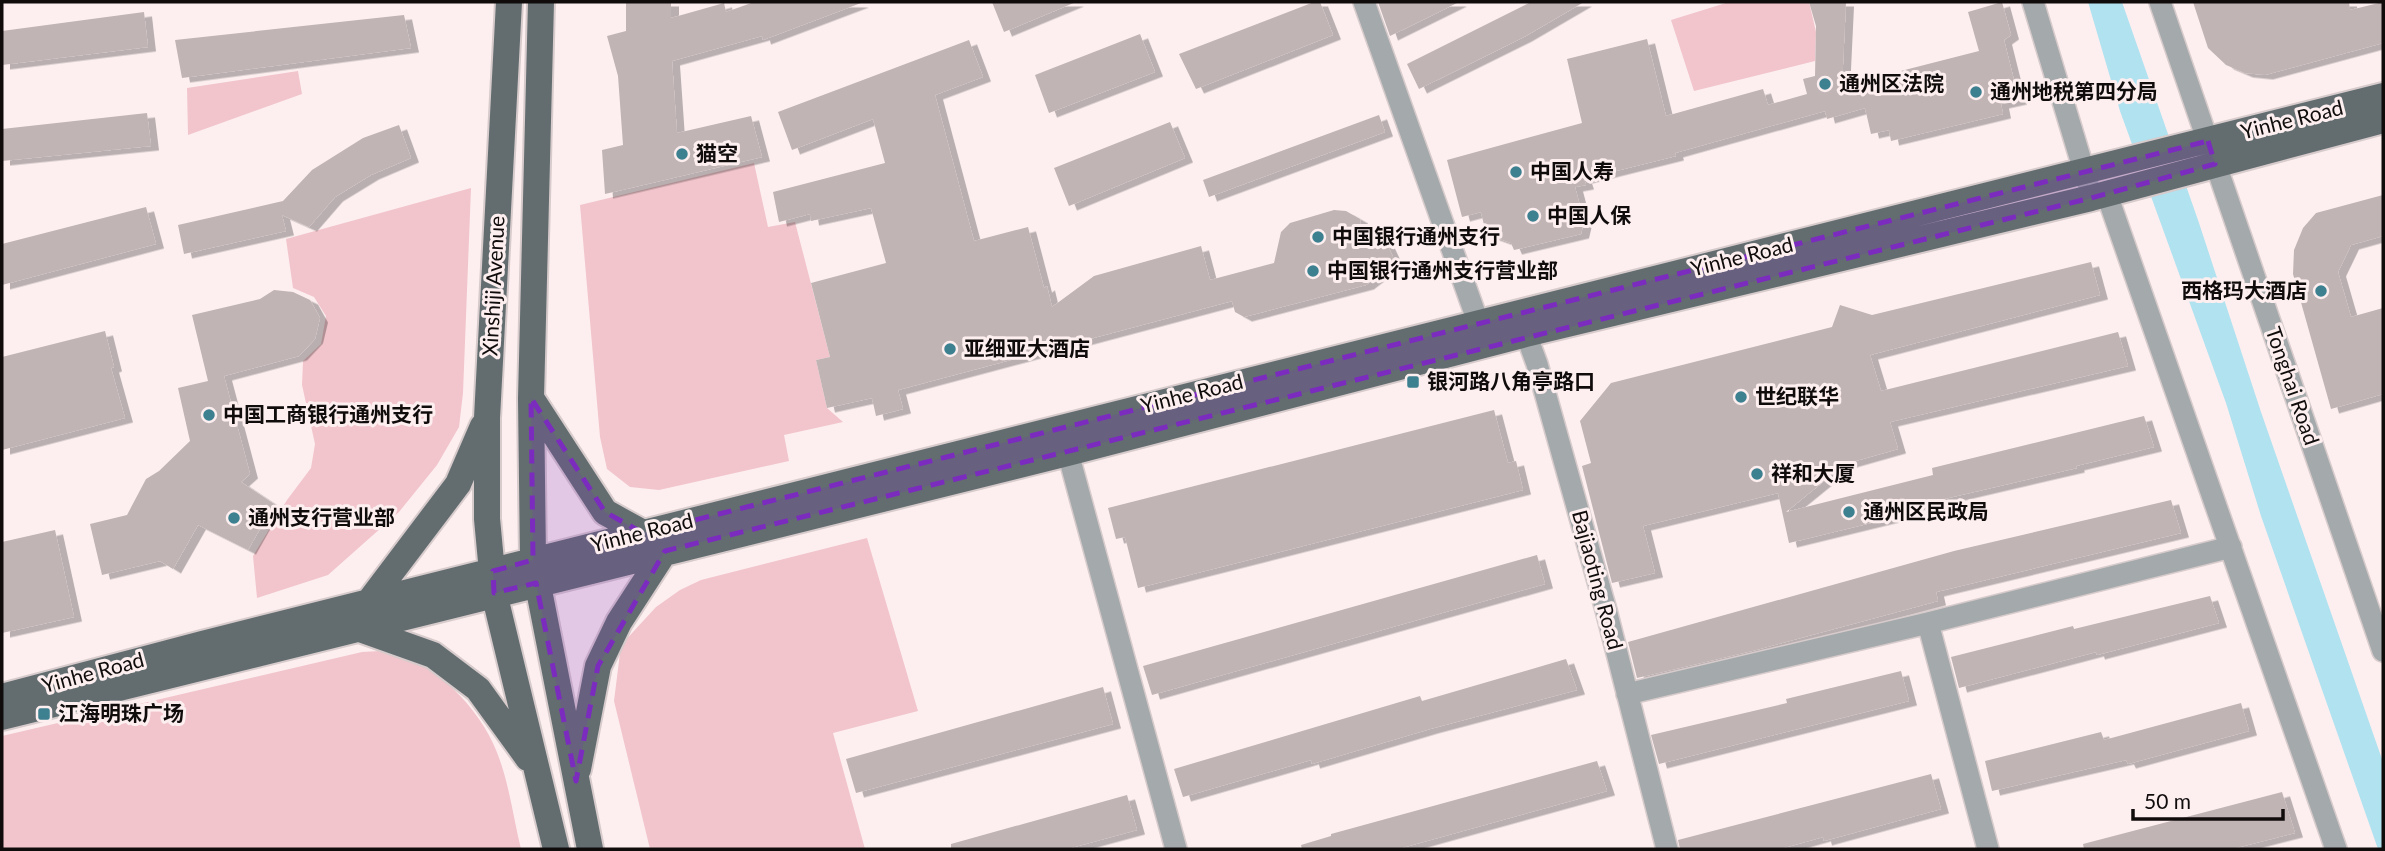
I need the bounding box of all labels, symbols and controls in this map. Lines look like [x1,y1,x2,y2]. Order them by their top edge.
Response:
place label: 通州区法院 [1839,70,1944,95]
marker: 通州区法院 [1817,76,1833,92]
place label: 通州地税第四分局 [1990,78,2158,103]
marker: 通州地税第四分局 [1968,84,1984,100]
street label: Yinhe Road [2238,94,2345,143]
place label: 猫空 [696,140,738,165]
marker: 猫空 [674,146,690,162]
place label: 中国人寿 [1530,158,1614,183]
marker: 中国人寿 [1508,164,1524,180]
place label: 中国人保 [1547,202,1632,227]
marker: 中国人保 [1525,208,1541,224]
street label: Xinshiji Avenue [476,215,509,357]
place label: 中国银行通州支行 [1332,223,1500,248]
marker: 中国银行通州支行 [1310,229,1326,245]
street label: Yinhe Road [1688,231,1795,280]
place label: 中国银行通州支行营业部 [1327,257,1558,282]
marker: 中国银行通州支行营业部 [1305,263,1321,279]
place label: 西格玛大酒店 [2181,277,2307,302]
marker: 西格玛大酒店 [2313,283,2329,299]
street label: Tonghai Road [2261,323,2325,448]
place label: 亚细亚大酒店 [964,335,1090,360]
marker: 亚细亚大酒店 [942,341,958,357]
street label: Yinhe Road [1138,368,1245,417]
place label: 银河路八角亭路口 [1427,368,1595,393]
marker: 银河路八角亭路口 [1405,374,1421,390]
place label: 世纪联华 [1755,383,1839,408]
marker: 世纪联华 [1733,389,1749,405]
place label: 中国工商银行通州支行 [223,401,433,426]
marker: 中国工商银行通州支行 [201,407,217,423]
place label: 祥和大厦 [1771,460,1855,485]
marker: 祥和大厦 [1749,466,1765,482]
place label: 通州区民政局 [1863,498,1989,523]
place label: 通州支行营业部 [248,504,395,529]
marker: 通州区民政局 [1841,504,1857,520]
street label: Yinhe Road [588,507,695,556]
street label: Bajiaoting Road [1568,507,1629,652]
marker: 通州支行营业部 [226,510,242,526]
street label: Yinhe Road [39,646,146,697]
place label: 江海明珠广场 [58,700,184,725]
marker: 江海明珠广场 [36,706,52,722]
scale bar [2133,778,2284,822]
text: 50 m [2144,788,2191,813]

